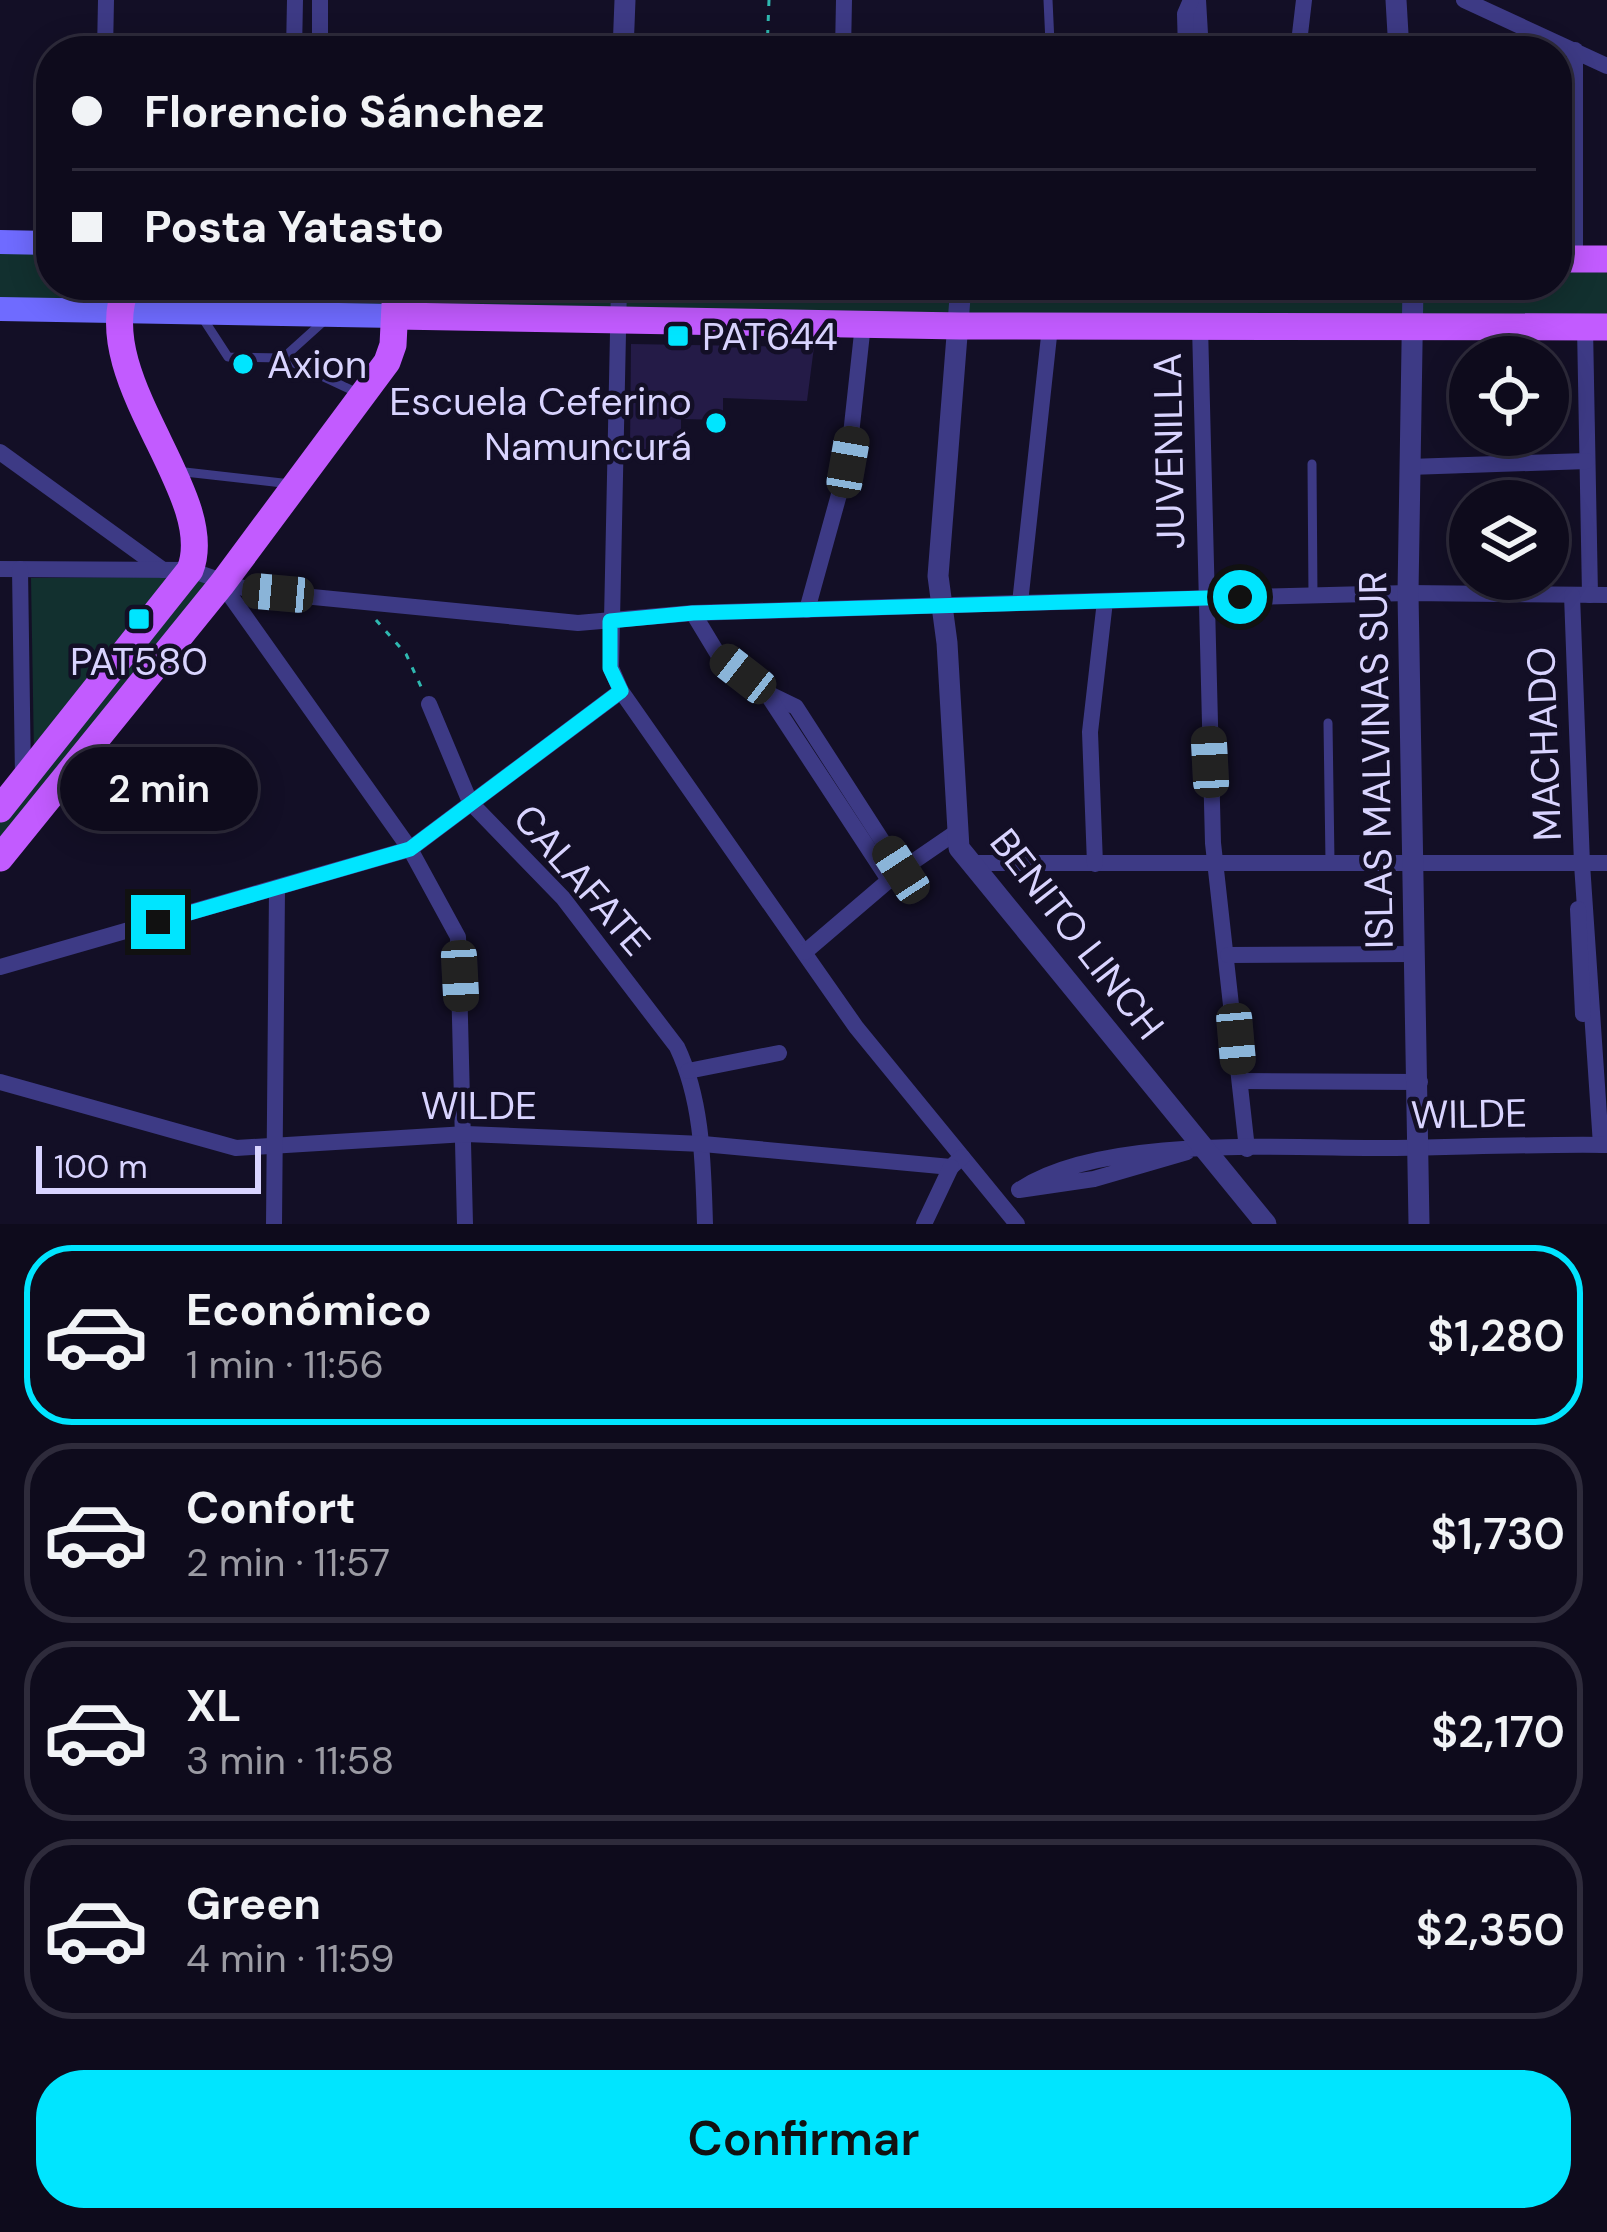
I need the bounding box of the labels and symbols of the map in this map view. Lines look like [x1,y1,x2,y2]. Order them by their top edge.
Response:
place label: PAT644 [702,311,838,362]
marker: PAT644 [665,323,691,349]
place label: Axion [267,339,367,390]
marker: Axion [230,351,256,377]
street label: JUVENILLA [1142,352,1196,550]
place label: Escuela Ceferino Namuncurá [389,376,692,472]
marker: Escuela Ceferino Namuncurá [703,410,729,436]
car [824,423,872,501]
route start [1213,570,1267,624]
street label: ISLAS MALVINAS SUR [1347,571,1405,949]
car [241,572,315,614]
marker: PAT580 [126,606,152,632]
place label: PAT580 [70,636,208,687]
car [704,638,782,710]
street label: MACHADO [1515,646,1573,842]
car [1190,725,1230,799]
callout: 2 min [59,748,257,832]
street label: CALAFATE [502,794,662,966]
street label: BENITO LINCH [979,818,1175,1050]
car [866,830,936,910]
route end [131,895,185,949]
car [440,939,480,1013]
car [1215,1002,1257,1076]
street label: WILDE [421,1080,537,1131]
street label: WILDE [1410,1087,1528,1141]
scale bar [36,1140,261,1193]

